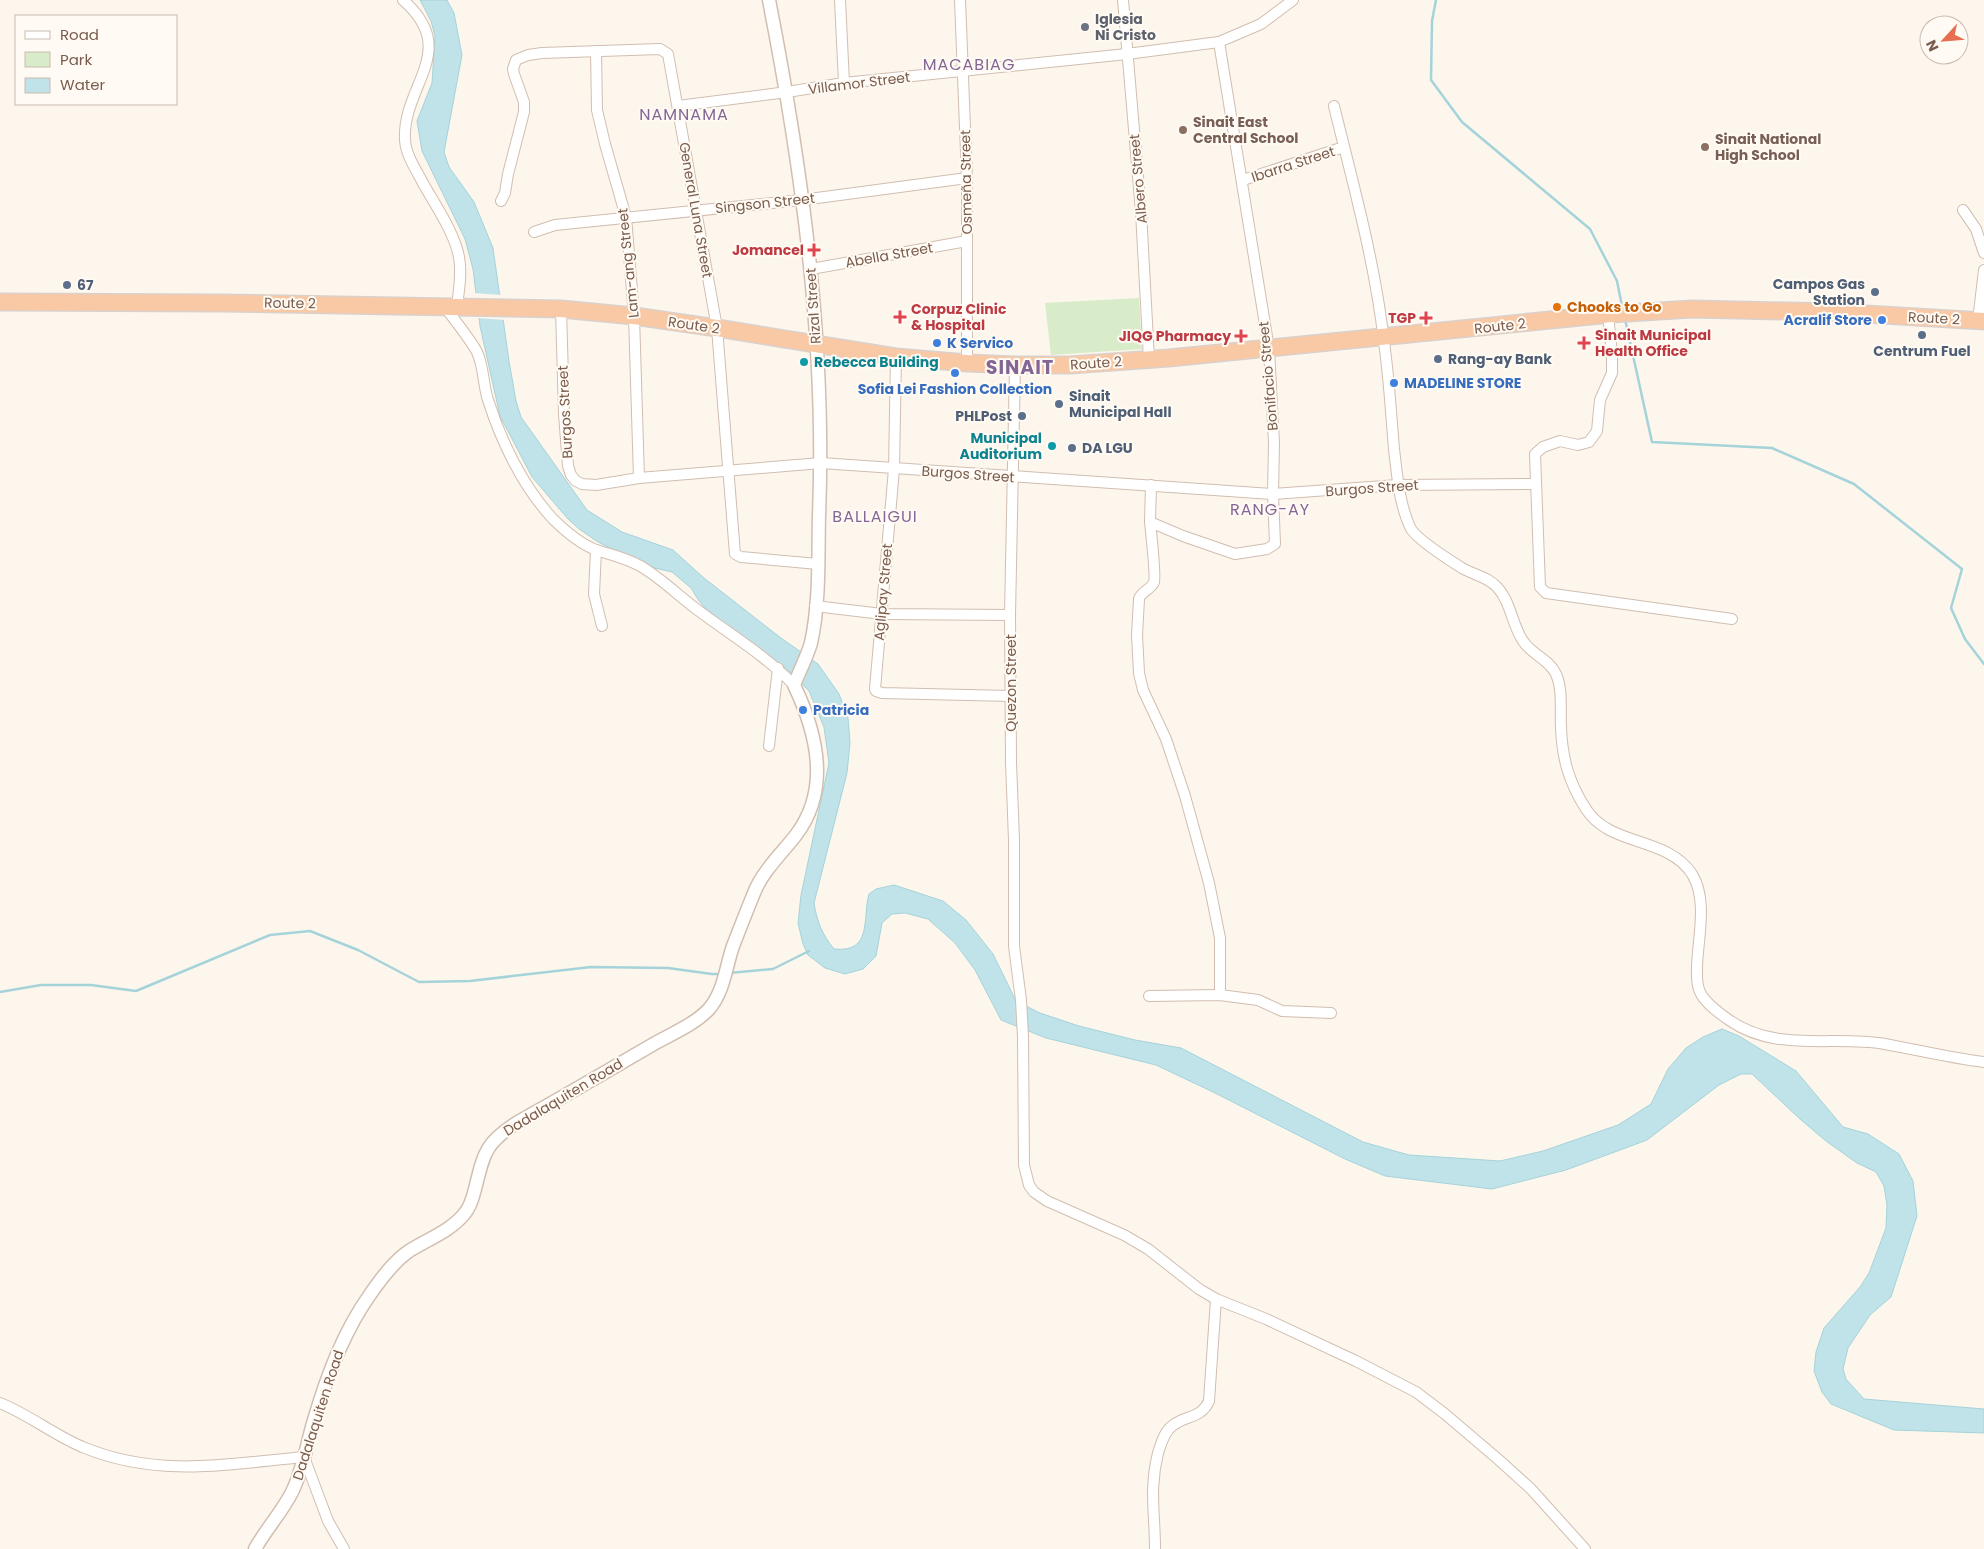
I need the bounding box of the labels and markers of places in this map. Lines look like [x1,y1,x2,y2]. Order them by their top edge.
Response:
place label: Iglesia Ni Cristo [1095,9,1156,45]
marker: Iglesia Ni Cristo [1079,21,1091,33]
place label: Sinait East Central School [1193,112,1299,148]
marker: Sinait East Central School [1177,124,1189,136]
place label: Sinait National High School [1715,129,1821,165]
marker: Sinait National High School [1699,141,1711,153]
place label: Jomancel [732,240,804,260]
marker: Jomancel [808,244,820,256]
place label: Campos Gas Station [1773,274,1865,310]
place label: 67 [77,275,94,295]
marker: 67 [61,279,73,291]
marker: Campos Gas Station [1869,286,1881,298]
place label: Chooks to Go [1567,297,1662,317]
place label: Corpuz Clinic & Hospital [911,299,1007,335]
marker: Chooks to Go [1551,301,1563,313]
place label: TGP [1388,308,1416,328]
marker: Corpuz Clinic & Hospital [893,310,907,324]
place label: Acralif Store [1784,310,1872,330]
marker: TGP [1420,312,1432,324]
marker: Acralif Store [1876,314,1888,326]
place label: Sinait Municipal Health Office [1595,325,1711,361]
place label: JIQG Pharmacy [1119,326,1231,346]
marker: Centrum Fuel [1916,329,1928,341]
marker: JIQG Pharmacy [1235,330,1247,342]
place label: K Servico [947,333,1013,353]
marker: Sinait Municipal Health Office [1577,336,1591,350]
marker: K Servico [931,337,943,349]
place label: Centrum Fuel [1873,341,1971,361]
place label: Rang-ay Bank [1448,349,1552,369]
place label: Rebecca Building [814,352,939,372]
marker: Rang-ay Bank [1432,353,1444,365]
marker: Rebecca Building [798,356,810,368]
marker: Sofia Lei Fashion Collection [949,367,961,379]
place label: MADELINE STORE [1404,373,1521,393]
marker: MADELINE STORE [1388,377,1400,389]
place label: Sofia Lei Fashion Collection [858,379,1052,399]
place label: Sinait Municipal Hall [1069,386,1172,422]
marker: Sinait Municipal Hall [1053,398,1065,410]
place label: PHLPost [955,406,1012,426]
marker: PHLPost [1016,410,1028,422]
place label: Municipal Auditorium [960,428,1042,464]
place label: DA LGU [1082,438,1133,458]
marker: Municipal Auditorium [1046,440,1058,452]
marker: DA LGU [1066,442,1078,454]
place label: Patricia [813,700,869,720]
marker: Patricia [797,704,809,716]

